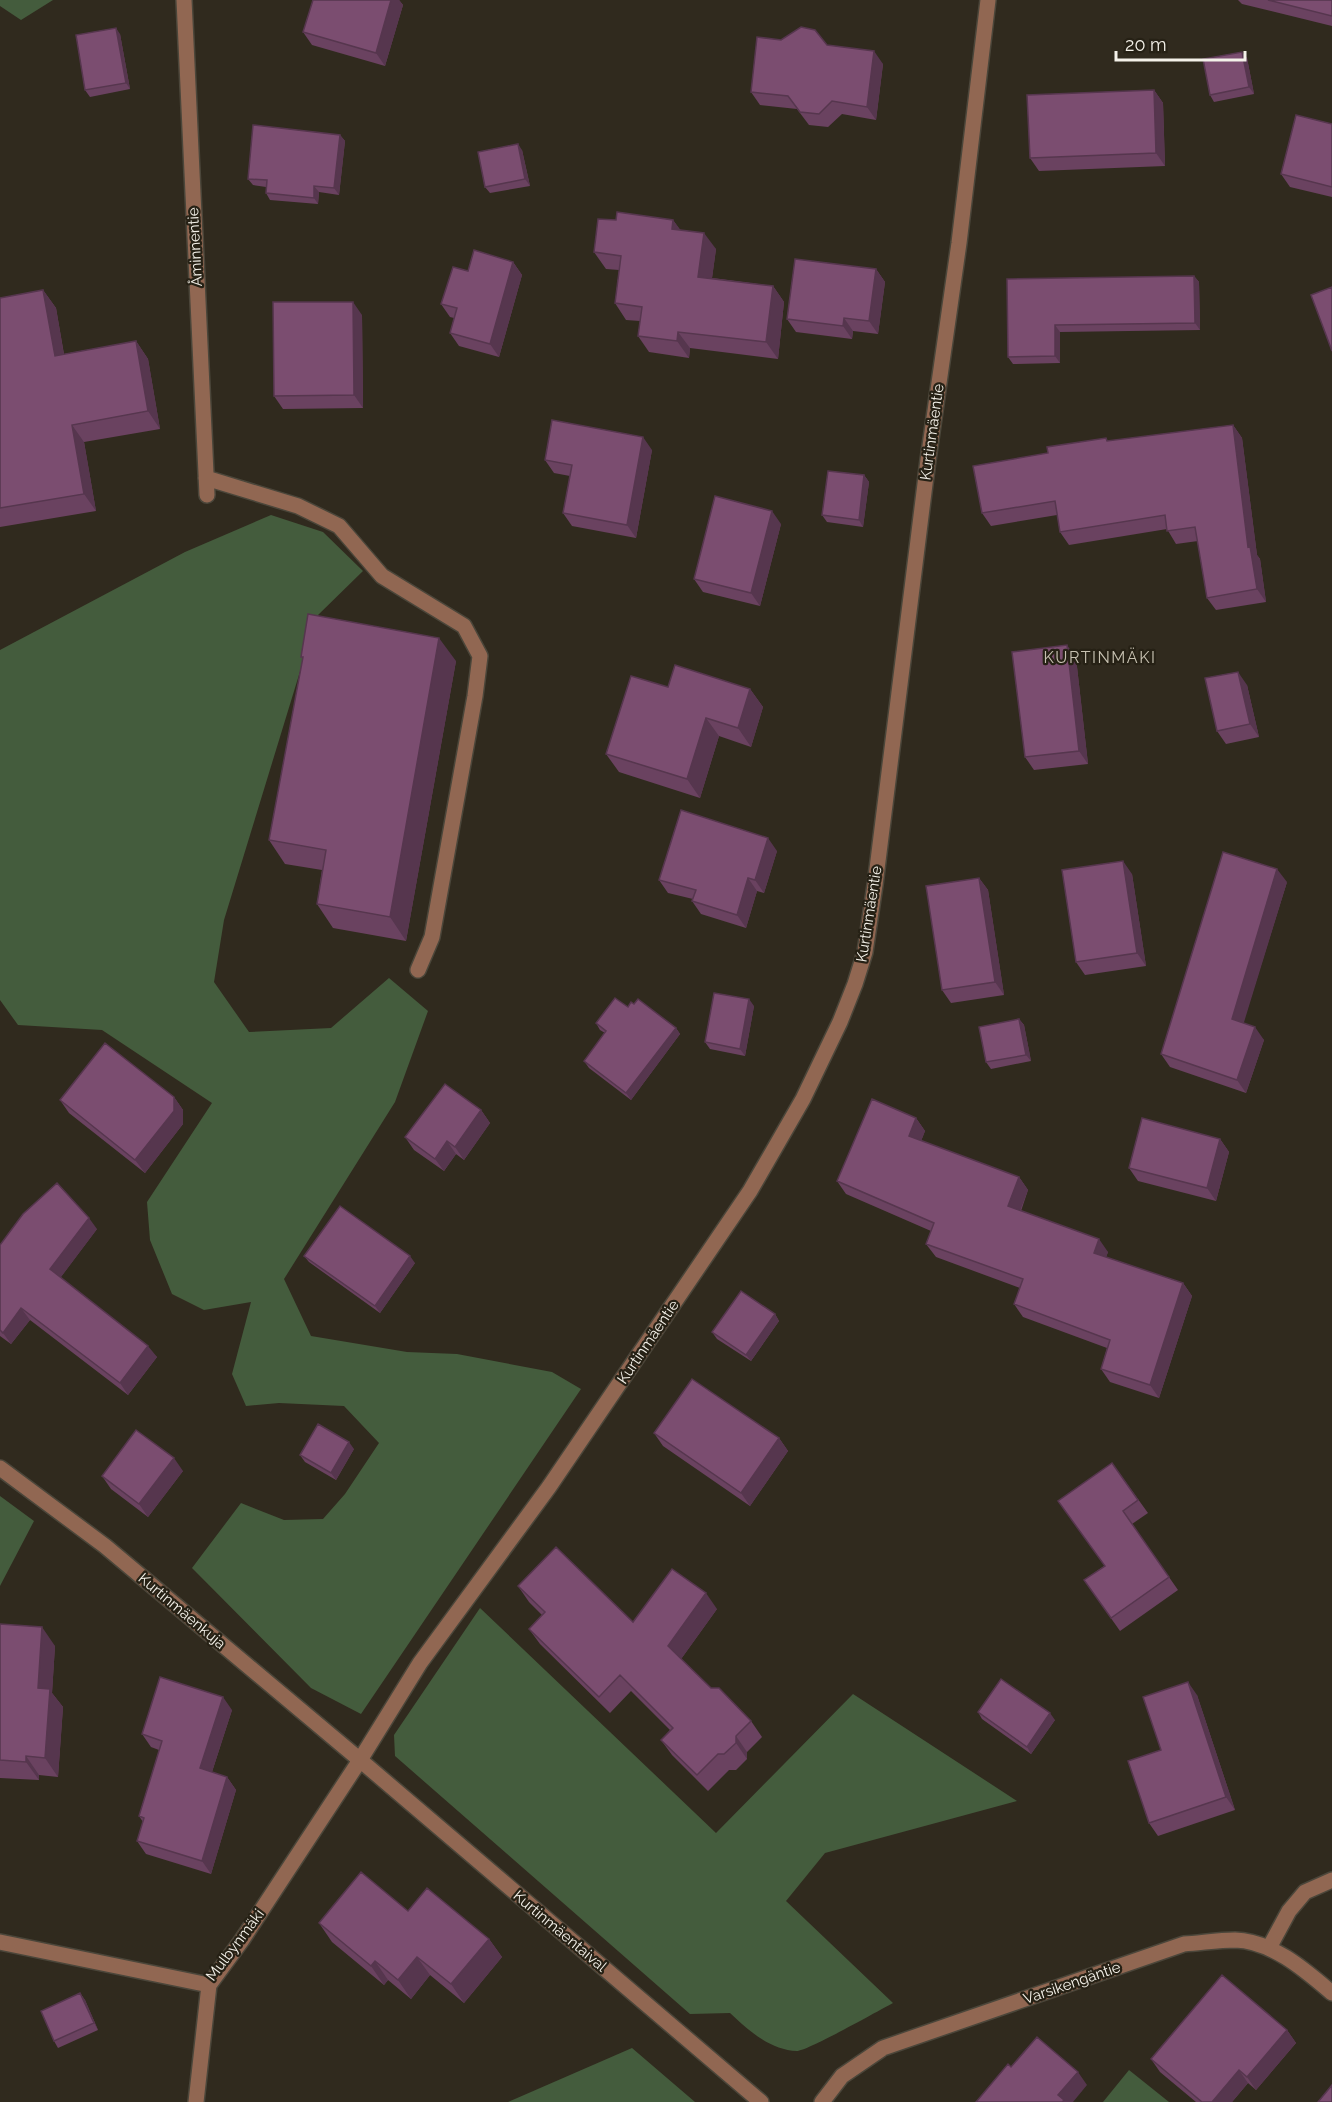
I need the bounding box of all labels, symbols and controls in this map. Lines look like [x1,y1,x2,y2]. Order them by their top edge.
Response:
scale bar [1116,24,1245,62]
text: 20 m [1125,34,1167,55]
street label: Åminnentie [184,207,206,287]
street label: Kurtinmäentie [916,382,948,481]
district label: KURTINMÄKI [1044,647,1156,667]
street label: Kurtinmäentie [853,864,886,963]
street label: Kurtinmäentie [613,1297,683,1387]
street label: Kurtinmäenkuja [135,1569,229,1653]
street label: Kurtinmäentaival [510,1887,611,1976]
street label: Mulbynmäki [202,1906,268,1984]
street label: Varsikengäntie [1021,1958,1123,2008]

